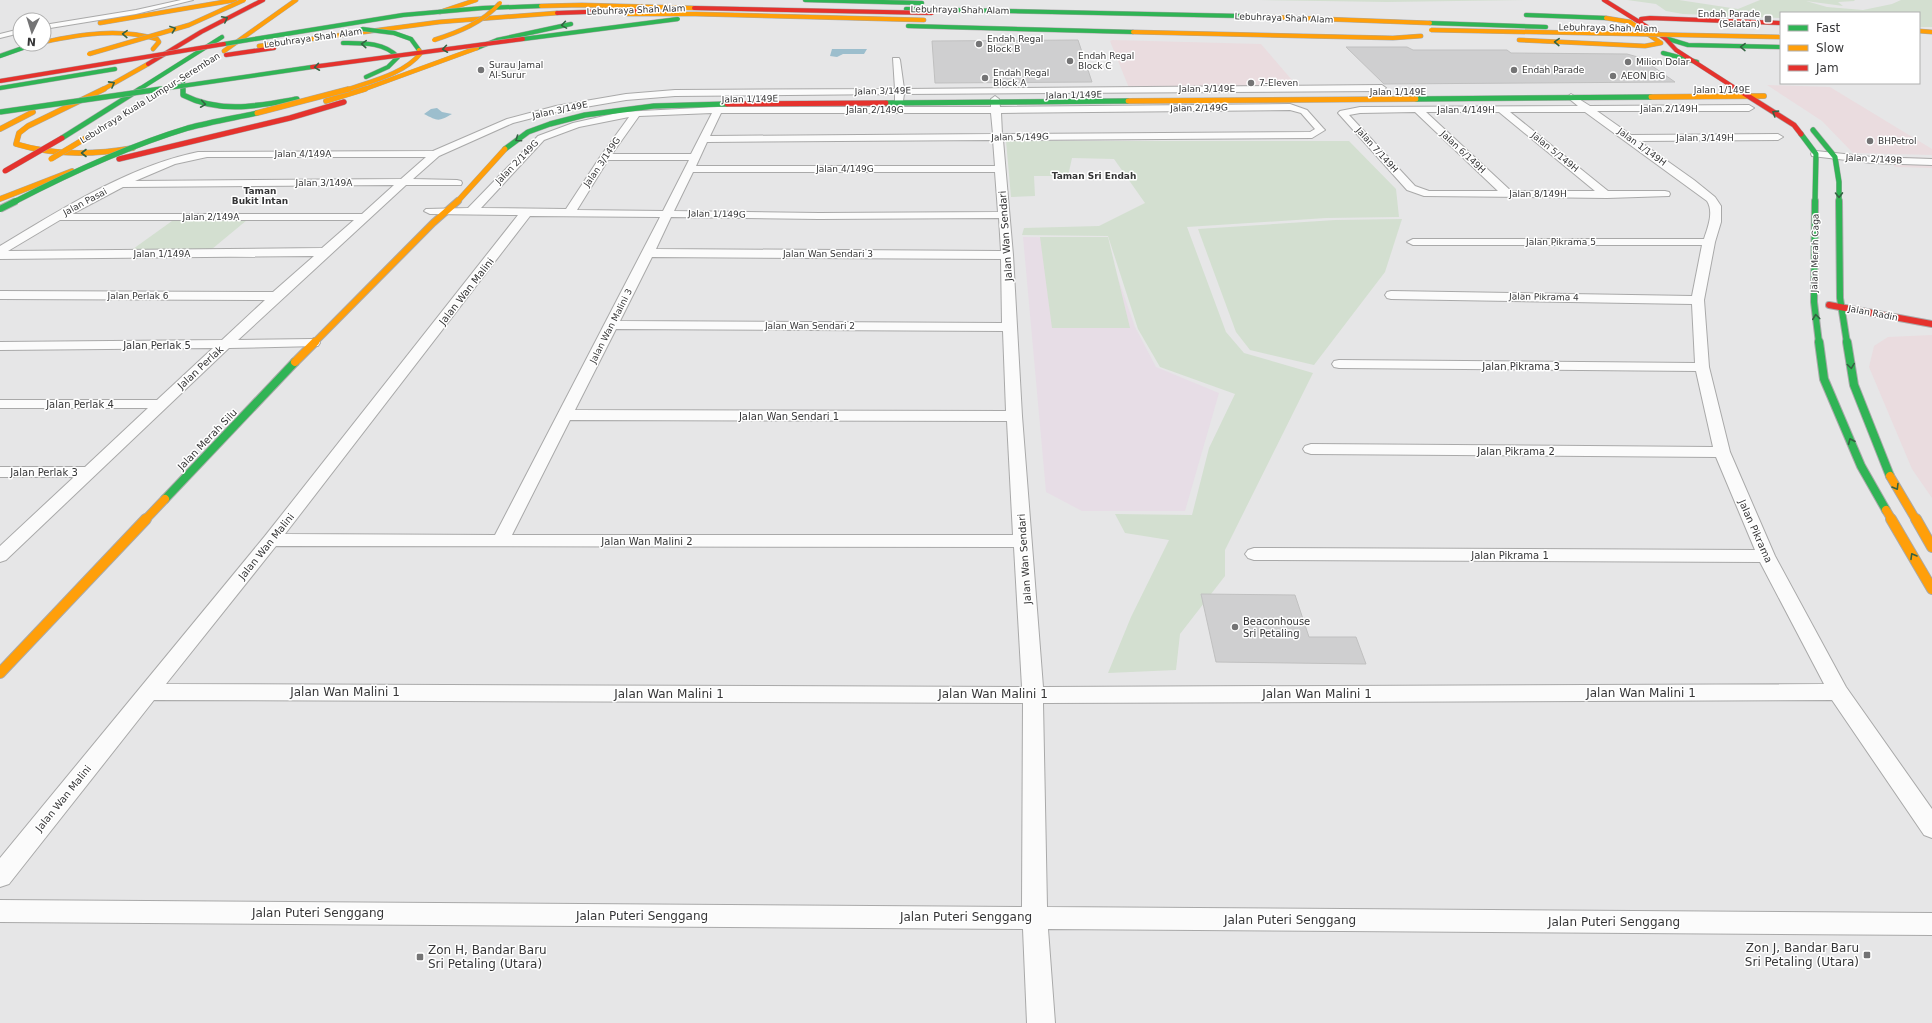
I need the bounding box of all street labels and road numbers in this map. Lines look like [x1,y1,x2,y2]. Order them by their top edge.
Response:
street label: Lebuhraya Shah Alam [586,3,686,17]
street label: Lebuhraya Shah Alam [910,4,1010,16]
street label: Lebuhraya Shah Alam [1234,11,1334,25]
street label: Lebuhraya Shah Alam [1558,22,1658,34]
street label: Lebuhraya Shah Alam [263,26,363,50]
street label: Lebuhraya Kuala Lumpur–Seremban [78,51,222,145]
street label: Jalan 3/149E [1178,84,1235,94]
street label: Jalan 1/149E [1693,85,1750,95]
street label: Jalan 3/149E [854,86,912,97]
street label: Jalan 1/149E [1369,87,1426,97]
street label: Jalan 1/149E [1045,90,1103,101]
street label: Jalan 1/149E [721,94,779,105]
street label: Jalan 3/149E [530,99,589,121]
street label: Jalan 2/149G [1169,102,1228,114]
street label: Jalan 2/149H [1639,104,1698,114]
street label: Jalan 2/149G [845,105,904,115]
street label: Jalan 4/149H [1436,105,1495,115]
street label: Jalan 7/149H [1353,125,1400,175]
street label: Jalan 1/149H [1615,125,1668,168]
street label: Jalan 6/149H [1438,128,1487,175]
street label: Jalan 5/149H [1529,129,1580,174]
street label: Jalan 5/149G [990,131,1049,143]
street label: Jalan 3/149H [1675,133,1734,143]
street label: Jalan 3/149G [581,135,622,190]
street label: Jalan 2/149G [493,138,541,187]
street label: Jalan 4/149A [274,149,332,159]
street label: Jalan 2/149B [1844,152,1903,165]
street label: Jalan 4/149G [815,164,874,174]
street label: Jalan 3/149A [295,178,353,188]
street label: Jalan Pasai [61,186,109,218]
street label: Jalan 8/149H [1508,189,1567,199]
street label: Jalan Wan Sendari [997,190,1014,283]
street label: Jalan 1/149G [687,208,746,220]
street label: Jalan 2/149A [182,212,240,222]
street label: Jalan Merah Caga [1809,213,1821,294]
street label: Jalan Pikrama 5 [1525,237,1596,247]
street label: Jalan 1/149A [133,249,191,259]
street label: Jalan Wan Sendari 3 [782,249,873,259]
street label: Jalan Wan Malini [436,256,496,328]
street label: Jalan Wan Malini 3 [587,287,634,366]
street label: Jalan Perlak 6 [107,291,169,301]
street label: Jalan Pikrama 4 [1508,291,1579,303]
street label: Jalan Radin [1846,303,1899,323]
street label: Jalan Wan Sendari 2 [764,321,855,331]
street label: Jalan Perlak 5 [122,340,191,351]
street label: Jalan Perlak [175,343,226,392]
street label: Jalan Pikrama 3 [1481,361,1560,372]
street label: Jalan Perlak 4 [45,399,114,410]
street label: Jalan Merah Silu [175,407,239,473]
street label: Jalan Wan Sendari 1 [738,411,839,422]
street label: Jalan Pikrama 2 [1476,446,1555,457]
street label: Jalan Perlak 3 [9,467,78,478]
street label: Jalan Pikrama [1736,497,1774,565]
street label: Jalan Wan Malini [236,511,296,582]
street label: Jalan Wan Sendari [1016,513,1033,606]
street label: Jalan Wan Malini 2 [600,536,693,547]
street label: Jalan Pikrama 1 [1470,550,1549,561]
street label: Jalan Wan Malini 1 [289,685,400,699]
street label: Jalan Wan Malini 1 [1585,686,1696,700]
street label: Jalan Wan Malini 1 [613,687,724,701]
street label: Jalan Wan Malini 1 [937,687,1048,701]
street label: Jalan Wan Malini 1 [1261,687,1372,701]
street label: Jalan Wan Malini [33,763,93,834]
street label: Jalan Puteri Senggang [251,906,384,920]
street label: Jalan Puteri Senggang [575,909,708,923]
street label: Jalan Puteri Senggang [899,910,1032,924]
street label: Jalan Puteri Senggang [1223,913,1356,927]
street label: Jalan Puteri Senggang [1547,915,1680,929]

